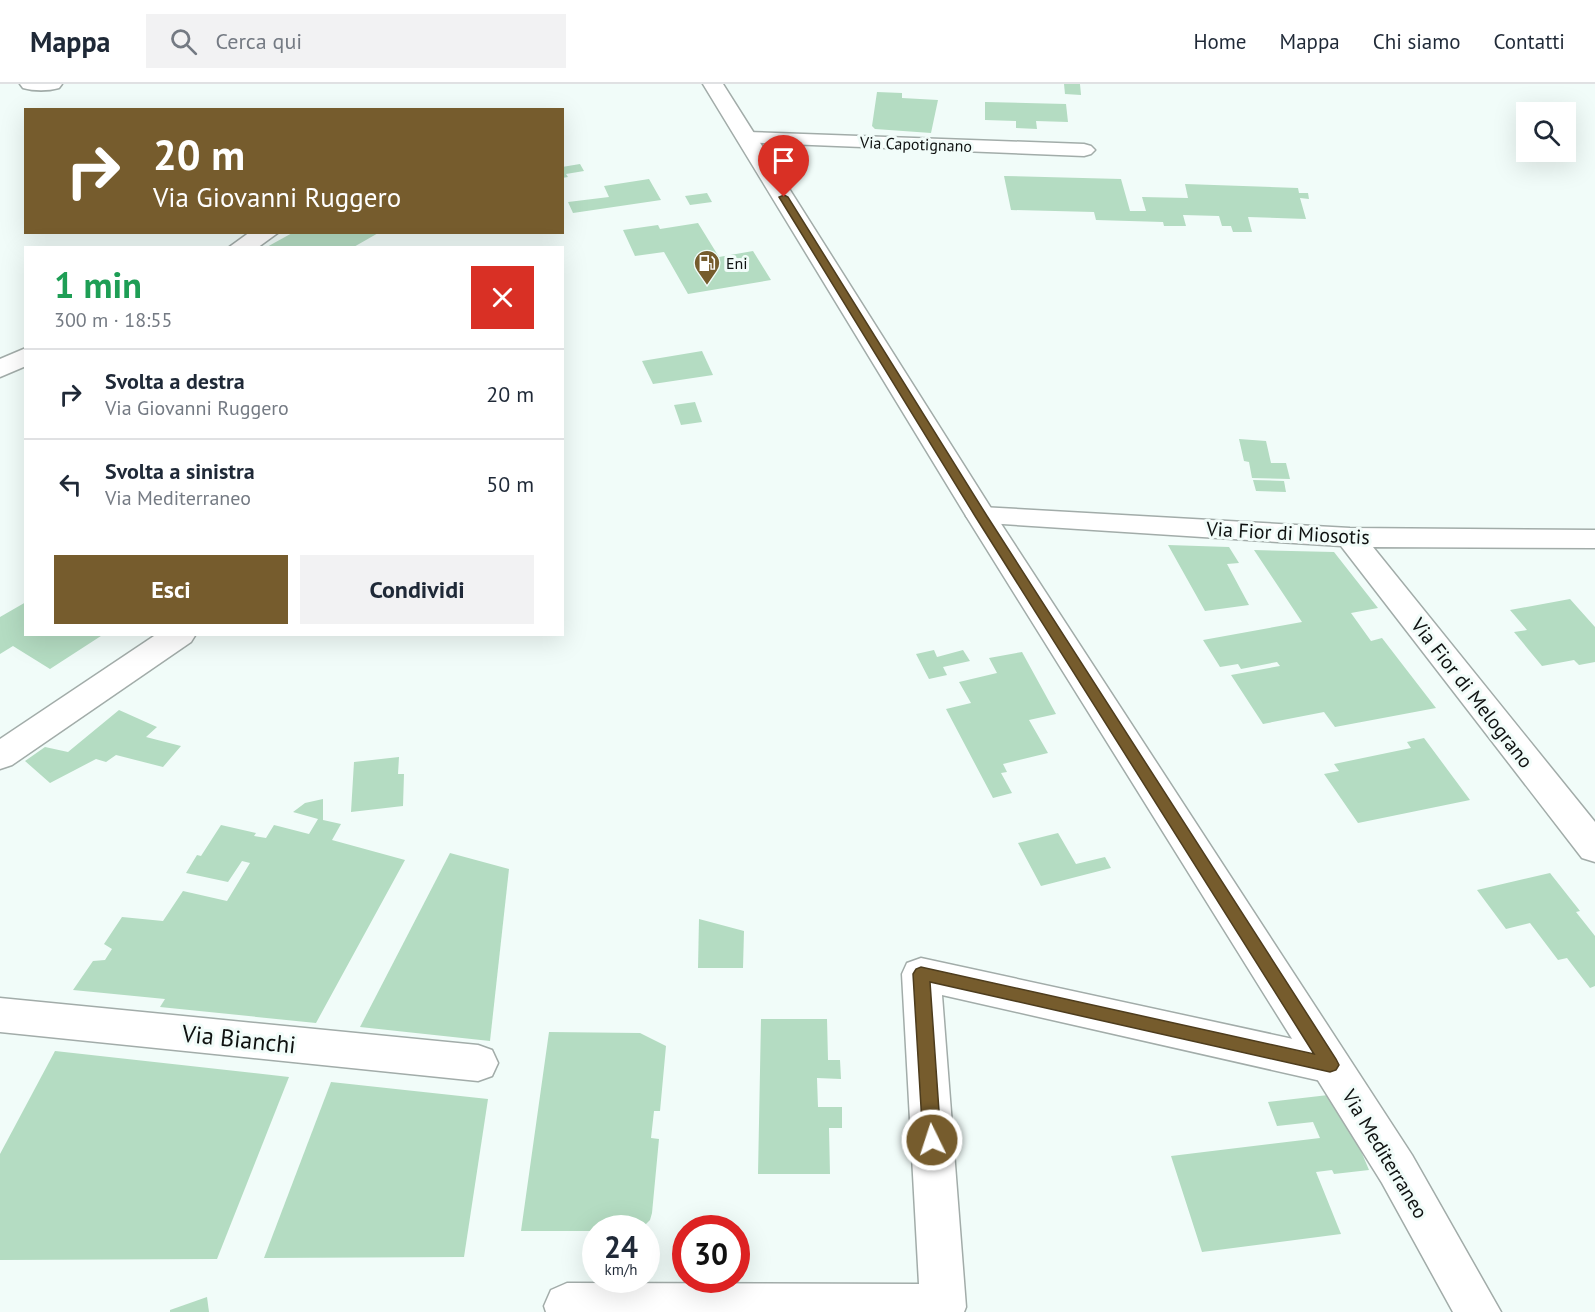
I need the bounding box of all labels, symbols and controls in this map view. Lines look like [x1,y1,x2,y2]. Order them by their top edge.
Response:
search box [146,14,566,68]
text: Mappa [30,23,110,60]
icon: search [167,25,200,58]
text: Cerca qui [215,27,302,55]
text: Home [1193,28,1247,55]
text: Mappa [1280,28,1340,55]
text: Chi siamo [1373,28,1461,55]
text: Contatti [1494,28,1565,55]
map controls [1516,102,1576,162]
button: search [1516,102,1576,162]
text: 20 m [153,127,245,182]
icon: right [54,132,132,210]
street label: Via Capotignano [859,132,972,156]
pin [758,135,809,197]
icon: arrive [767,144,800,177]
text: Via Giovanni Ruggero [153,180,401,214]
fuel station icon: Eni [692,248,722,286]
place label: Eni [726,253,748,273]
text: 1 min [54,261,142,308]
button: close [471,266,534,329]
text: 300 m · 18:55 [54,307,172,333]
text: Svolta a destra [105,367,245,395]
icon: right [54,378,87,411]
text: 20 m [486,380,534,408]
text: Via Giovanni Ruggero [105,395,289,421]
text: Svolta a sinistra [105,457,255,485]
icon: left [54,468,87,501]
text: 50 m [486,470,534,498]
text: Via Mediterraneo [105,485,251,511]
street label: Via Fior di Miosotis [1205,516,1370,550]
button: Esci [54,555,288,624]
button: Condividi [300,555,534,624]
street label: Via Fior di Melograno [1405,612,1539,773]
street label: Via Bianchi [180,1018,297,1060]
street label: Via Mediterraneo [1336,1084,1434,1223]
position arrow [900,1108,964,1172]
speed limit sign: 30 [672,1215,750,1293]
text: 24 [604,1227,638,1266]
text: km/h [605,1260,637,1279]

